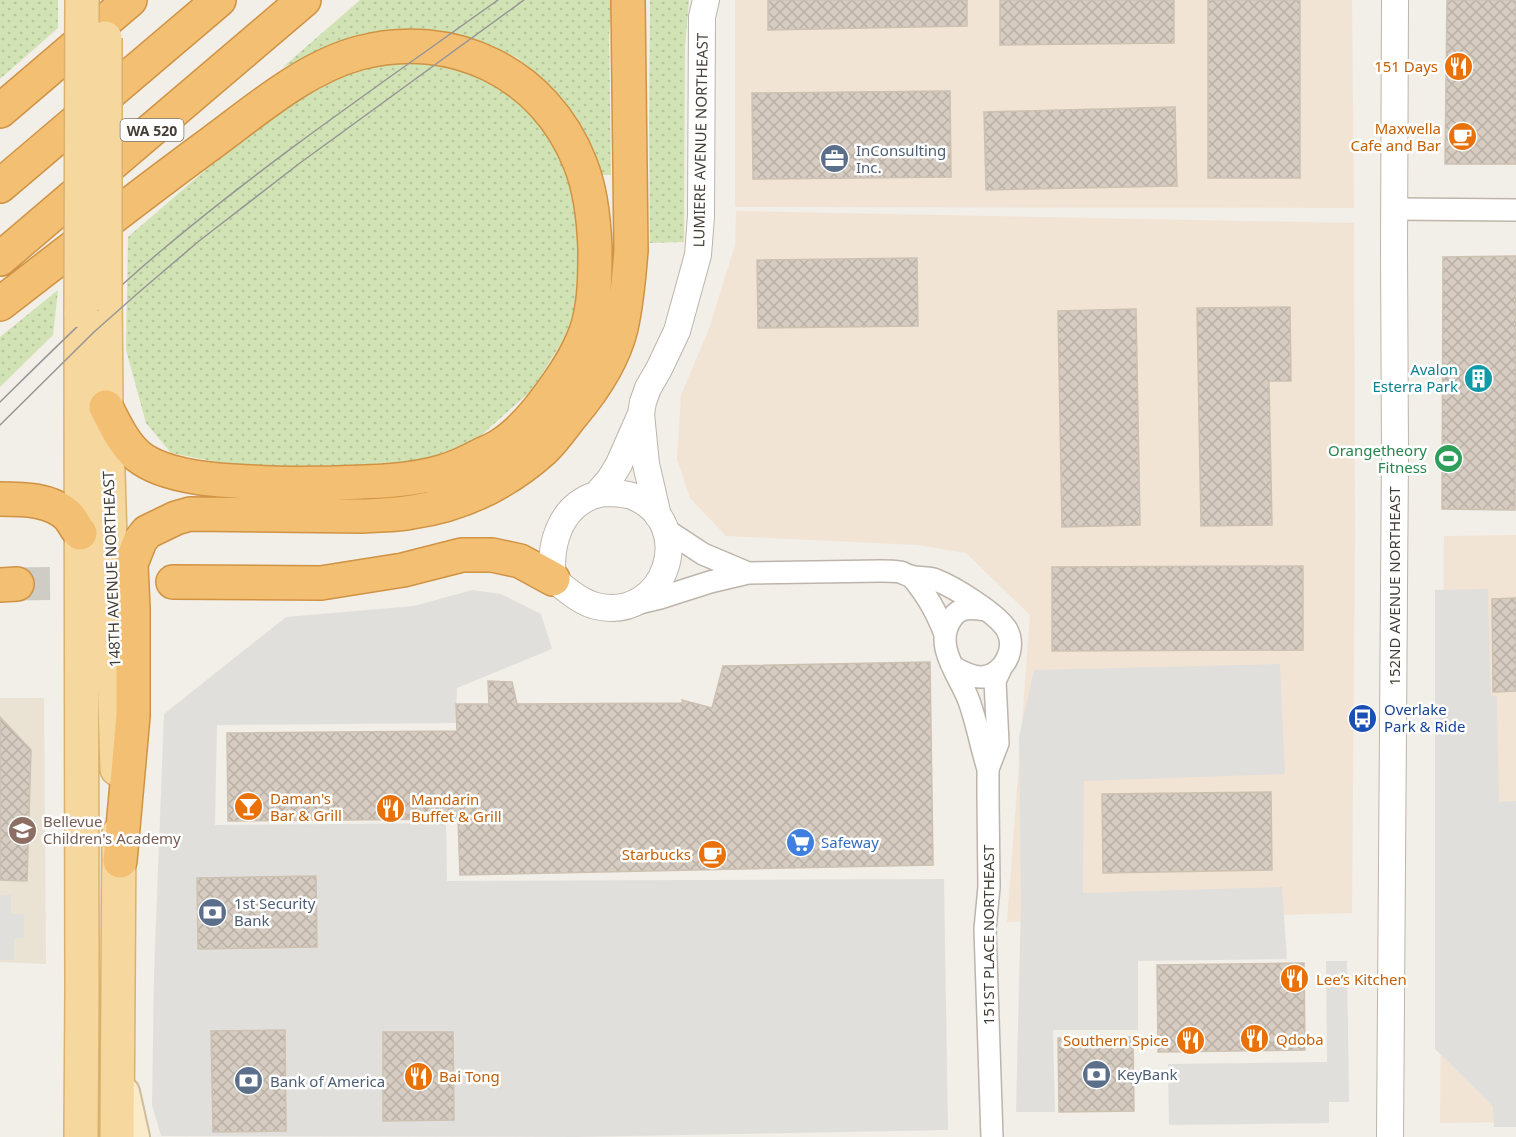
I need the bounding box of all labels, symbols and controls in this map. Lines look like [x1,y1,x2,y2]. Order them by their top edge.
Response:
street label: LUMIERE AVENUE NORTHEAST [688,32,712,247]
restaurant icon: 151 Days [1443,50,1475,82]
place label: 151 Days [1374,56,1438,76]
place label: Maxwella Cafe and Bar [1350,118,1441,155]
road number: WA 520 [120,119,184,141]
cafe icon: Maxwella Cafe and Bar [1446,121,1478,153]
place label: InConsulting Inc. [856,140,946,177]
office icon: InConsulting Inc. [819,143,851,175]
place label: Avalon Esterra Park [1372,359,1458,396]
building icon: Avalon Esterra Park [1463,362,1495,394]
place label: Orangetheory Fitness [1328,440,1427,477]
sports icon: Orangetheory Fitness [1432,443,1464,475]
street label: 148TH AVENUE NORTHEAST [98,470,124,668]
street label: 152ND AVENUE NORTHEAST [1384,486,1404,686]
place label: Overlake Park & Ride [1384,699,1465,736]
bus stop icon: Overlake Park & Ride [1347,702,1379,734]
place label: Daman's Bar & Grill [270,788,342,825]
place label: Mandarin Buffet & Grill [411,789,502,826]
bar icon: Daman's Bar & Grill [233,791,265,823]
restaurant icon: Mandarin Buffet & Grill [374,792,406,824]
place label: Bellevue Children's Academy [43,811,181,848]
school or university icon: Bellevue Children's Academy [6,814,38,846]
supermarket icon: Safeway [784,826,816,858]
place label: Safeway [821,832,879,852]
cafe icon: Starbucks [696,838,728,870]
place label: Starbucks [622,844,691,864]
street label: 151ST PLACE NORTHEAST [978,844,998,1025]
place label: 1st Security Bank [234,893,316,930]
bank icon: 1st Security Bank [197,896,229,928]
restaurant icon: Lee’s Kitchen [1279,963,1311,995]
place label: Lee’s Kitchen [1316,969,1407,989]
restaurant icon: Qdoba [1239,1023,1271,1055]
restaurant icon: Southern Spice [1174,1024,1206,1056]
place label: Qdoba [1276,1029,1324,1049]
place label: Southern Spice [1063,1030,1169,1050]
bank icon: KeyBank [1080,1058,1112,1090]
restaurant icon: Bai Tong [402,1060,434,1092]
place label: KeyBank [1117,1064,1178,1084]
bank icon: Bank of America [233,1065,265,1097]
place label: Bai Tong [439,1066,500,1086]
place label: Bank of America [270,1071,385,1091]

